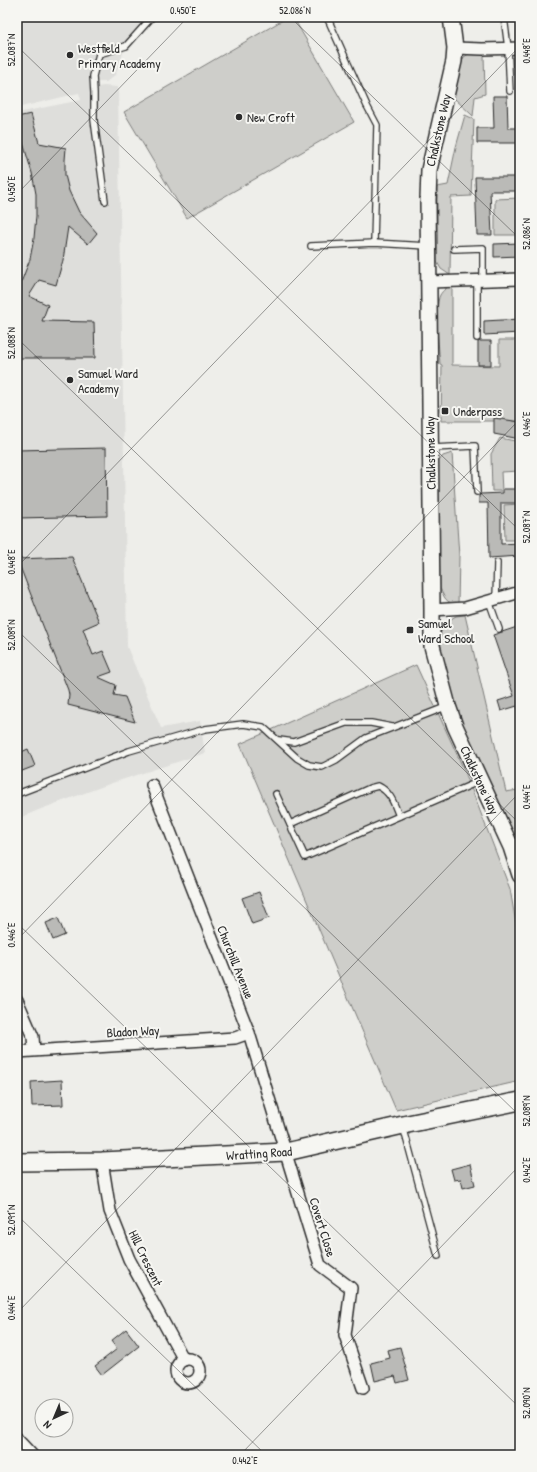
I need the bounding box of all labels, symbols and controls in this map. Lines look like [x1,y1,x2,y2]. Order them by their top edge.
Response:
text: 0.450°E [170,4,196,17]
text: 52.086°N [279,4,311,17]
text: 52.087°N [5,34,18,66]
text: 0.448°E [520,38,533,64]
place label: Westfield Primary Academy [78,39,161,72]
marker: Westfield Primary Academy [65,50,75,60]
street label: Chalkstone Way [421,91,455,168]
place label: New Croft [247,108,295,126]
marker: New Croft [234,112,244,122]
text: 0.450°E [5,176,18,202]
text: 52.086°N [520,218,533,250]
text: 52.088°N [5,327,18,359]
place label: Samuel Ward Academy [78,364,138,397]
marker: Samuel Ward Academy [65,375,75,385]
place label: Underpass [453,402,502,420]
marker: Underpass [440,406,450,416]
text: 0.446°E [520,411,533,436]
street label: Chalkstone Way [420,415,440,490]
text: 52.087°N [520,511,533,543]
text: 0.448°E [5,549,18,575]
place label: Samuel Ward School [418,614,475,647]
text: 52.089°N [5,619,18,651]
marker: Samuel Ward School [405,625,415,635]
street label: Chalkstone Way [456,743,504,818]
text: 0.444°E [520,784,533,809]
text: 0.446°E [5,922,18,947]
street label: Churchill Avenue [213,923,259,1001]
street label: Bladon Way [106,1021,160,1041]
text: 52.089°N [520,1095,533,1127]
street label: Wratting Road [225,1142,293,1164]
text: 0.442°E [520,1157,533,1183]
street label: Covert Close [305,1195,341,1259]
text: 52.091°N [5,1205,18,1235]
street label: Hill Crescent [125,1227,168,1290]
text: 0.444°E [5,1295,18,1320]
text: 52.090°N [520,1387,533,1419]
north arrow [34,1398,74,1438]
text: N [40,1418,54,1432]
text: 0.442°E [232,1454,258,1467]

